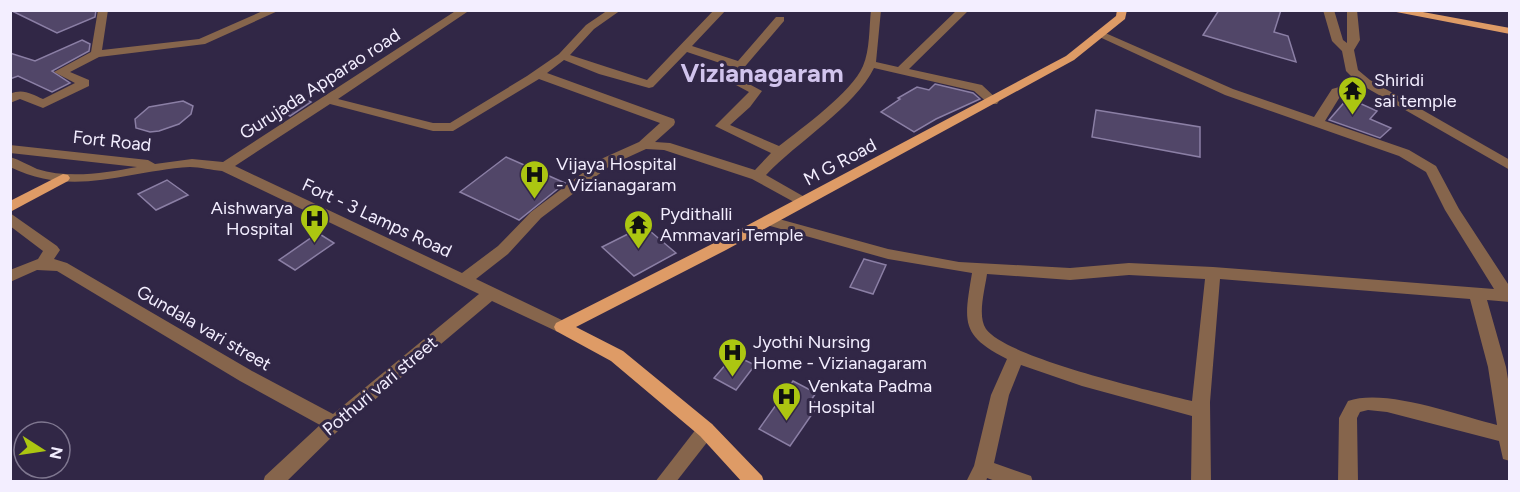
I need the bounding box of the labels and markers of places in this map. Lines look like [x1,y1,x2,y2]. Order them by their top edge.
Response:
place label: Shiridi sai temple [1374,69,1457,112]
temple icon: Shiridi sai temple [1337,74,1369,116]
place label: Vijaya Hospital - Vizianagaram [556,153,676,196]
hospital icon: Vijaya Hospital - Vizianagaram [519,158,551,200]
place label: Aishwarya Hospital [211,197,293,240]
hospital icon: Aishwarya Hospital [298,202,330,244]
place label: Pydithalli Ammavari Temple [660,203,803,246]
temple icon: Pydithalli Ammavari Temple [623,208,655,250]
place label: Jyothi Nursing Home - Vizianagaram [753,331,927,374]
hospital icon: Jyothi Nursing Home - Vizianagaram [716,336,748,378]
place label: Venkata Padma Hospital [808,375,932,418]
hospital icon: Venkata Padma Hospital [771,380,803,422]

